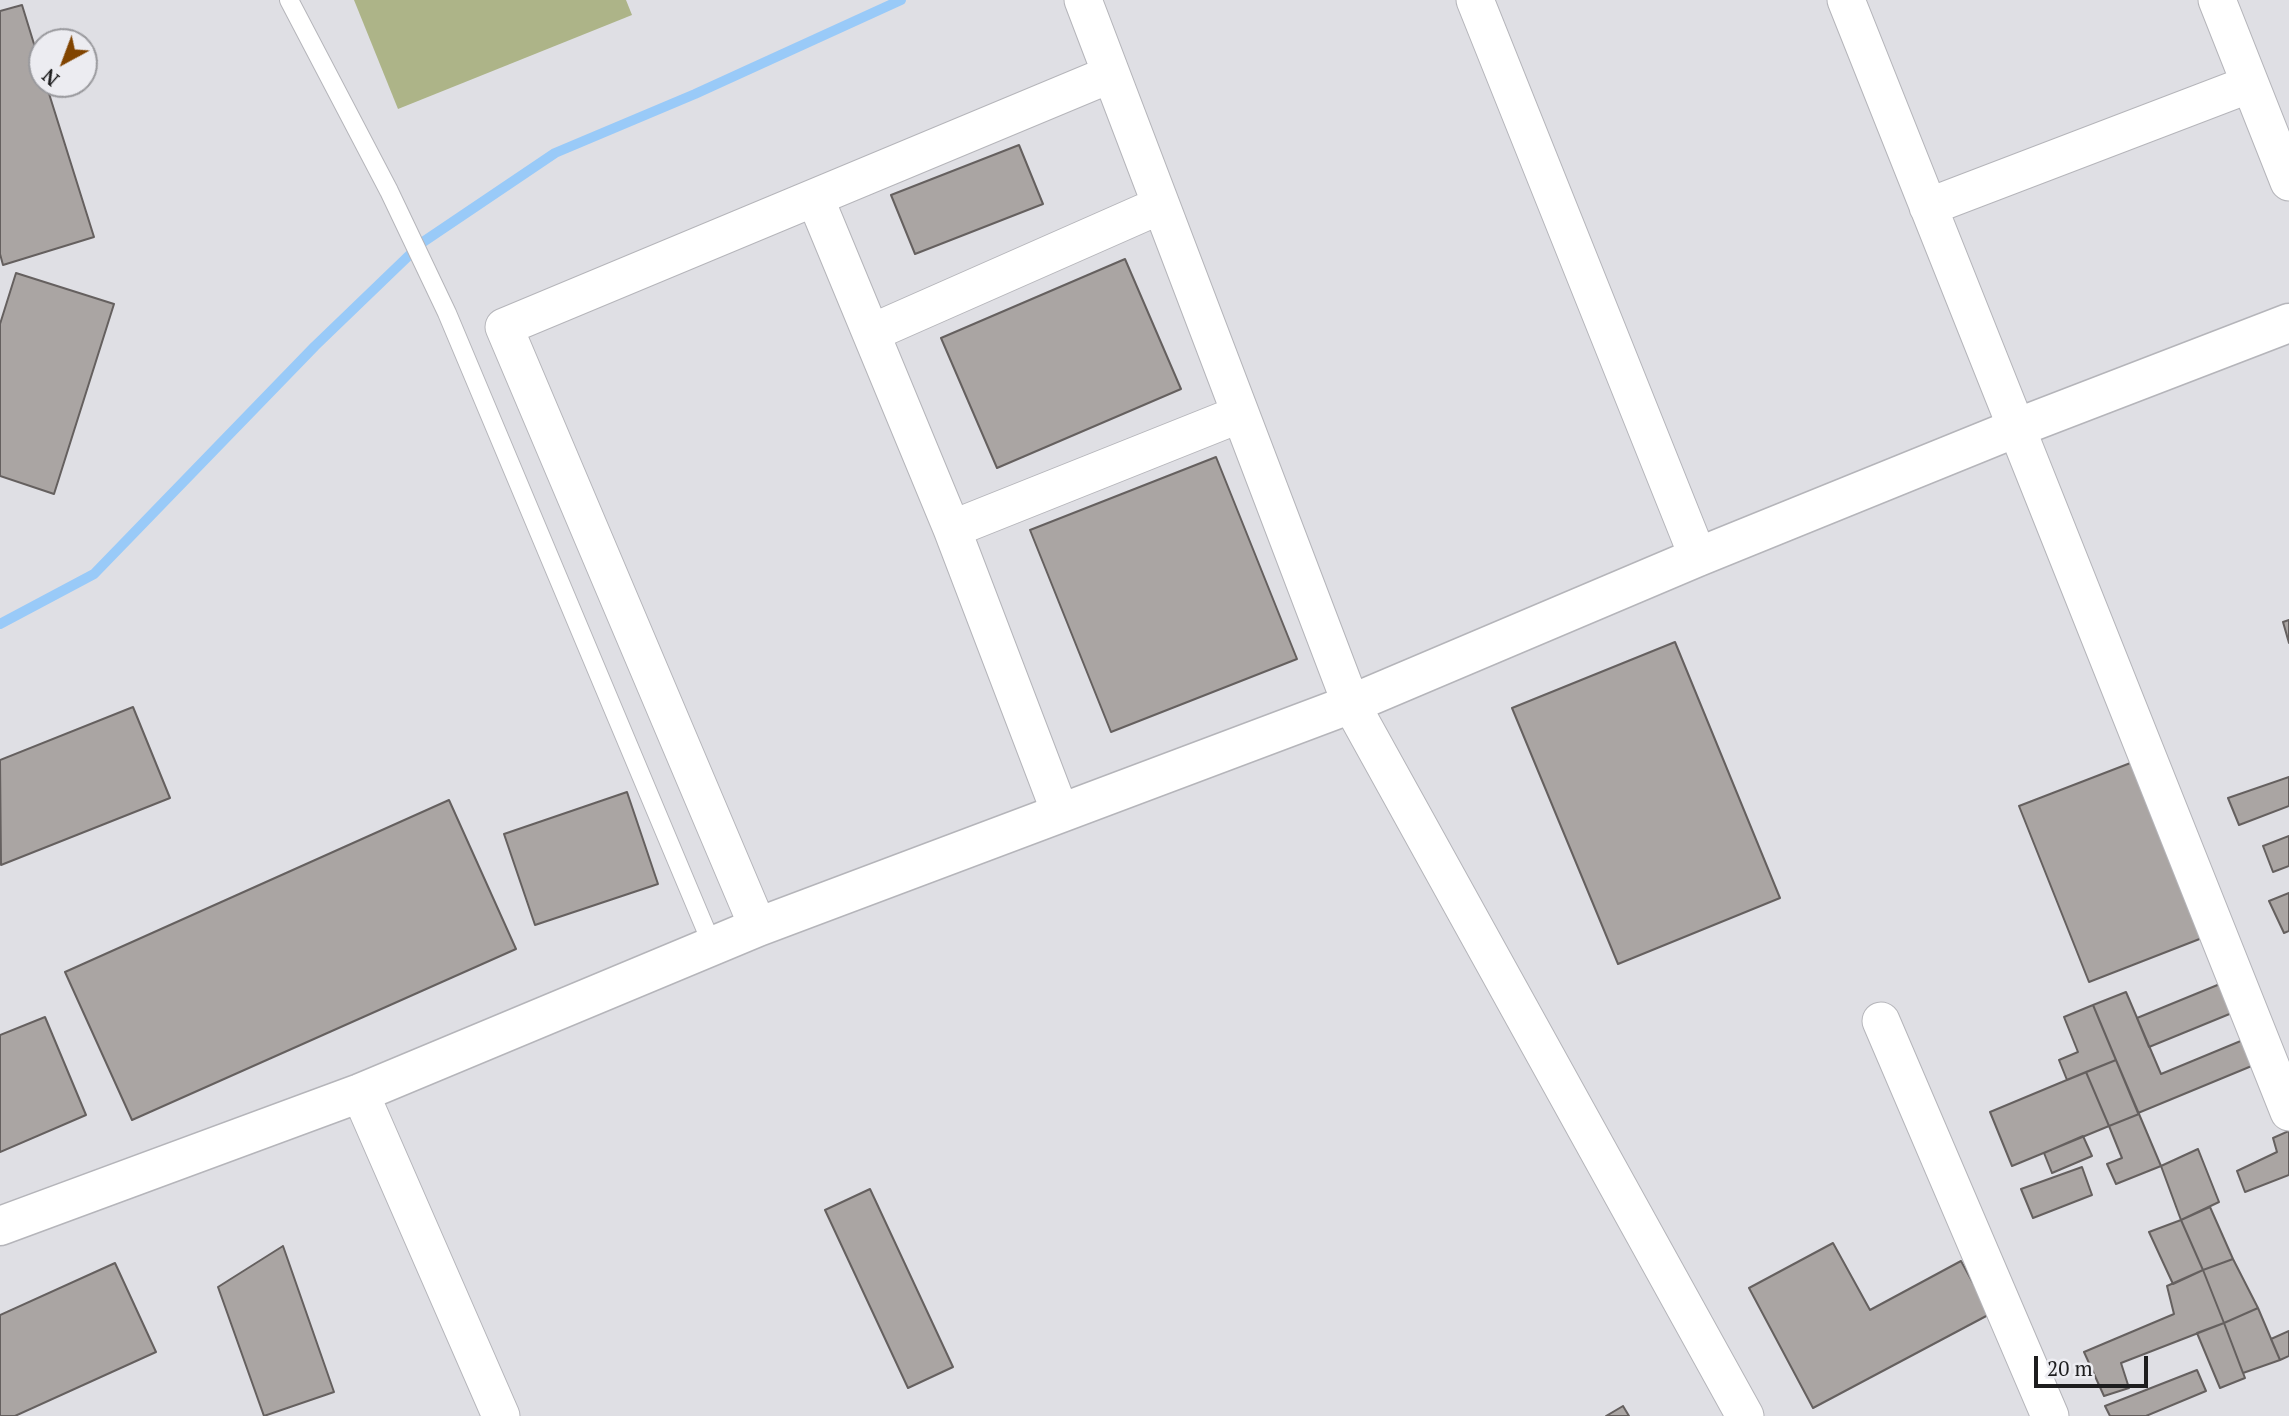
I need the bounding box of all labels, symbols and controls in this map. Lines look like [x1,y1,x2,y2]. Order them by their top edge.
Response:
north arrow [28,28,98,98]
text: N [37,64,64,92]
scale bar [2037,1342,2151,1386]
text: 20 m [2047,1354,2093,1382]

